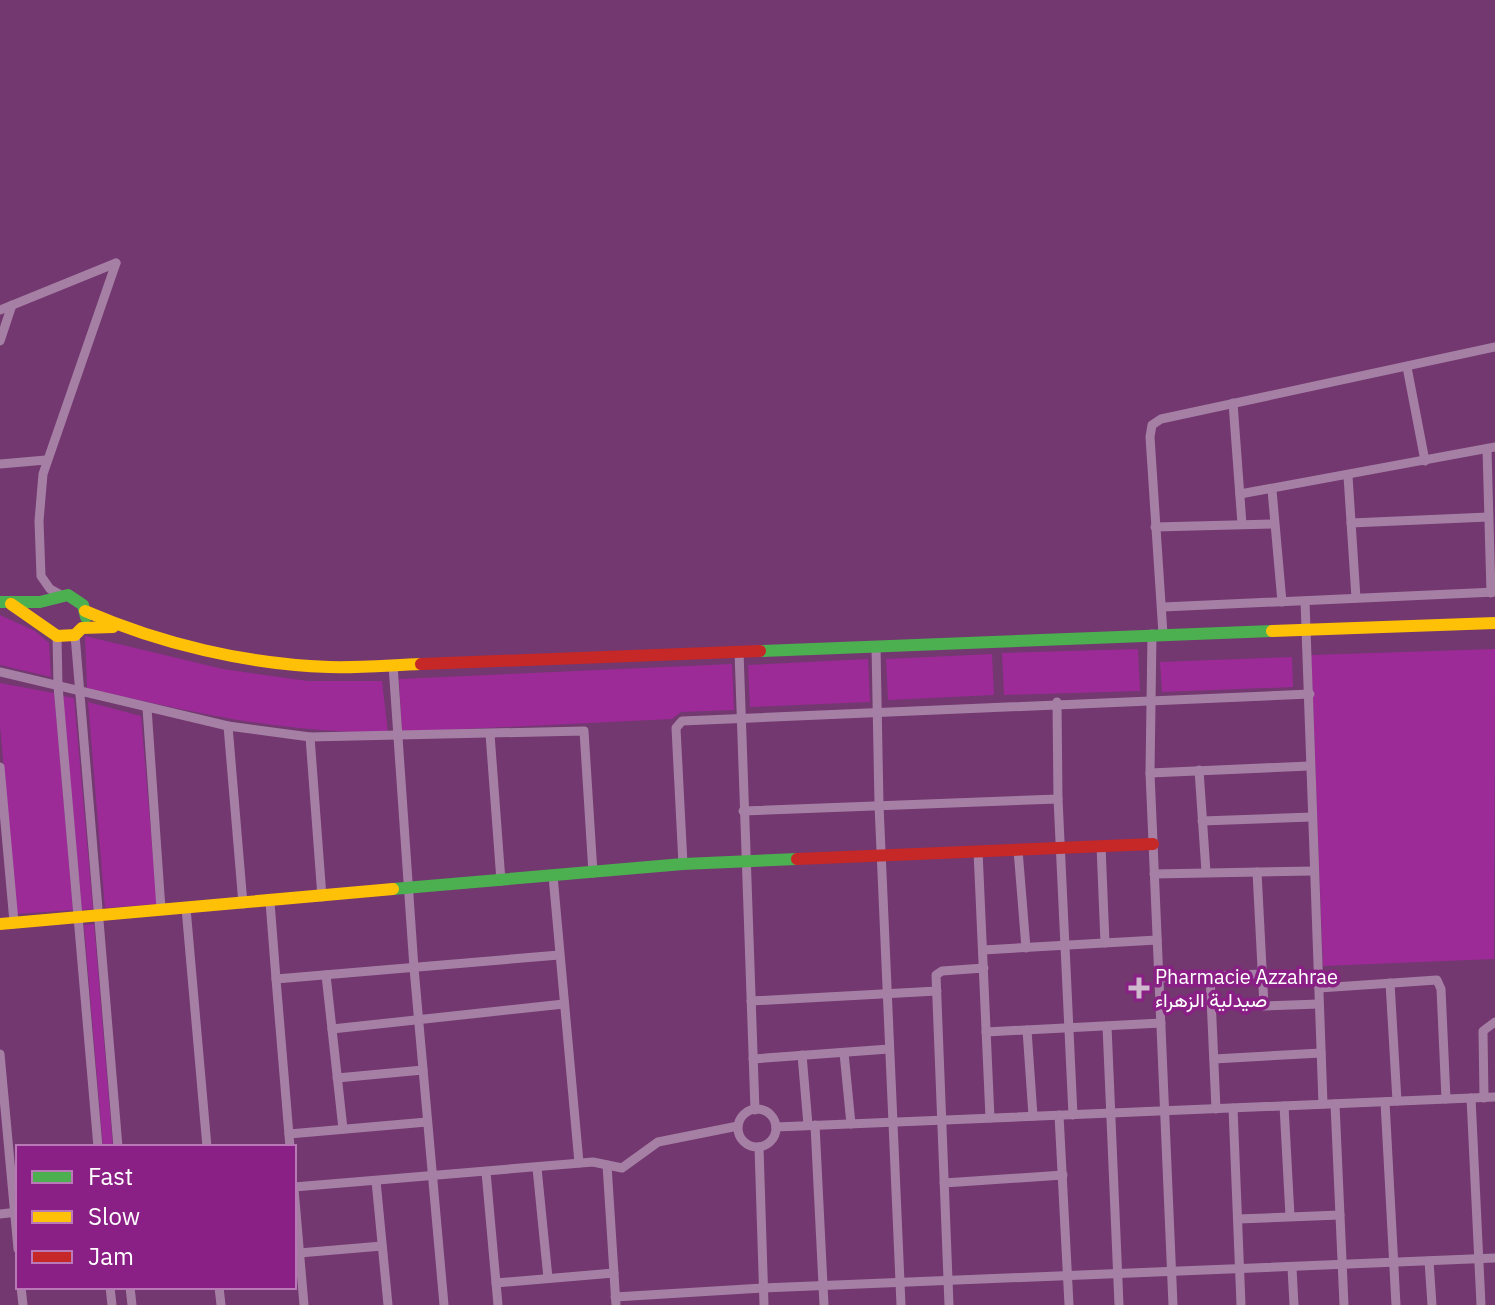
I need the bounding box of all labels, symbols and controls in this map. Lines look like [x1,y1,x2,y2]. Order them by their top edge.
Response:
place label: Pharmacie Azzahrae صيدلية الزهراء [1155,963,1338,1013]
marker: Pharmacie Azzahrae صيدلية الزهراء [1130,979,1148,997]
legend [16,1145,296,1289]
text: Fast [88,1160,133,1192]
text: Slow [88,1200,140,1232]
text: Jam [88,1240,134,1272]

